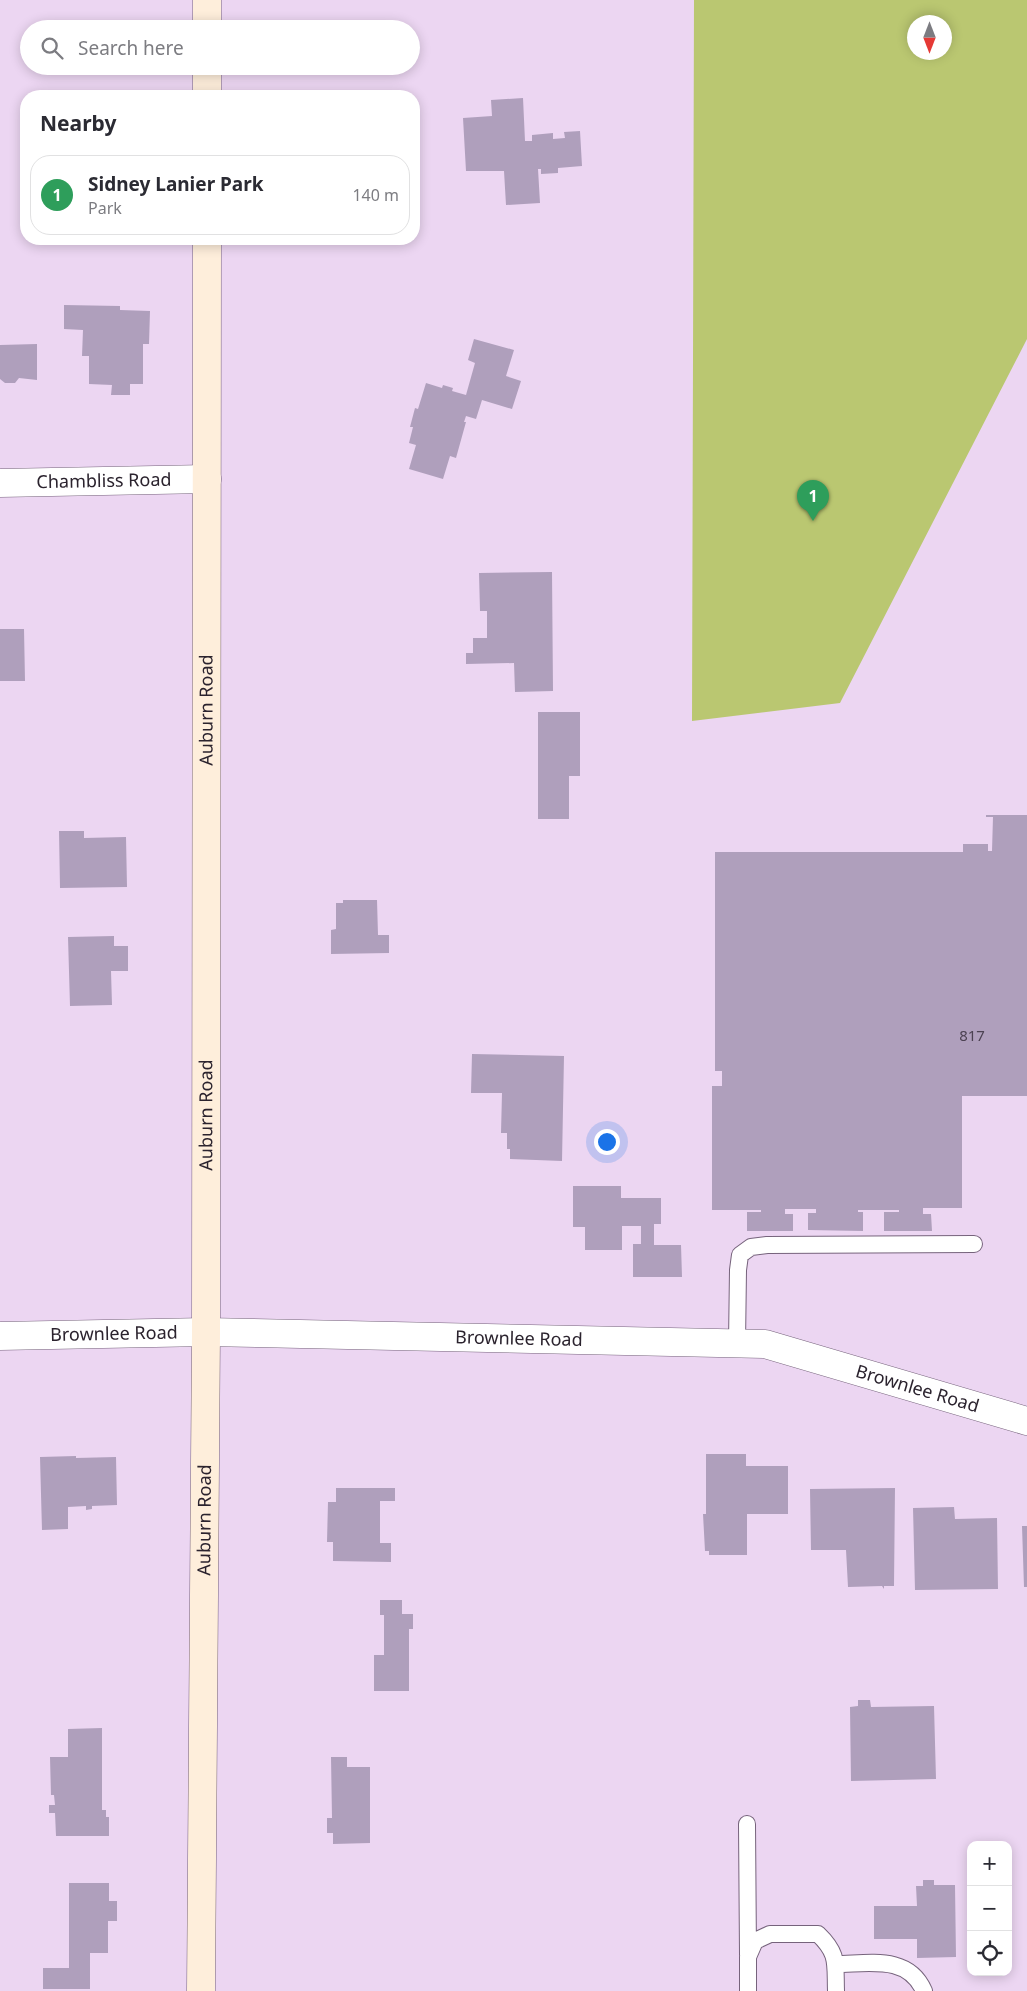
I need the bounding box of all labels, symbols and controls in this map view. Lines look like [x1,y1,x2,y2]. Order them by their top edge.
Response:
north arrow [907,15,952,60]
search box [20,20,420,75]
icon: search [38,34,66,62]
text: Search here [78,35,184,61]
text: Nearby [40,109,116,137]
text: Sidney Lanier Park [88,171,264,197]
text: 1 [52,184,62,206]
text: 140 m [352,184,399,206]
text: Park [88,197,122,219]
street label: Chambliss Road [36,467,172,493]
pin: 1 [797,480,829,521]
street label: Auburn Road [194,654,218,766]
house number: 817 [959,1025,985,1045]
street label: Auburn Road [193,1059,217,1171]
your location [594,1129,620,1155]
street label: Brownlee Road [50,1320,178,1346]
street label: Brownlee Road [455,1324,583,1351]
street label: Brownlee Road [853,1358,982,1417]
street label: Auburn Road [191,1464,216,1576]
map controls [967,1841,1012,1976]
button: + [967,1841,1012,1886]
button: − [967,1886,1012,1931]
button: locate [967,1931,1012,1976]

